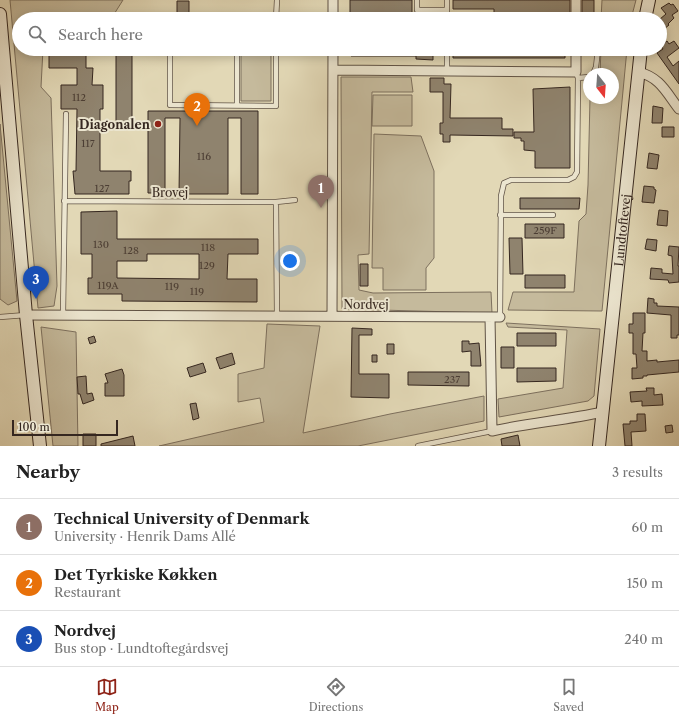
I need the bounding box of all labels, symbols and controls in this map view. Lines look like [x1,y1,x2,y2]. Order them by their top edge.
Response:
search box [12,12,667,56]
icon: search [26,23,48,45]
text: Search here [58,25,143,44]
north arrow [583,68,619,104]
house number: 112 [72,91,86,104]
pin: 2 [184,93,210,126]
place label: Diagonalen [79,117,151,132]
marker: Diagonalen [153,119,163,129]
house number: 117 [81,137,95,150]
house number: 116 [197,150,211,163]
pin: 1 [308,175,334,208]
house number: 127 [95,182,110,195]
street label: Brovej [152,185,188,200]
street label: Lundtoftevej [611,193,633,267]
house number: 259F [533,224,557,237]
house number: 130 [93,238,109,251]
house number: 118 [201,241,215,254]
house number: 128 [123,244,139,257]
your location [280,251,300,271]
house number: 129 [199,259,215,272]
pin: 3 [23,266,49,299]
house number: 119A [97,279,119,292]
house number: 119 [165,280,179,293]
house number: 119 [190,285,204,298]
street label: Nordvej [343,297,389,312]
house number: 237 [444,373,460,386]
scale bar [12,418,118,437]
text: 100 m [18,420,50,434]
text: Nearby [16,462,80,482]
text: 3 results [612,464,663,480]
text: Technical University of Denmark [54,509,309,528]
text: 1 [26,519,32,535]
text: 60 m [632,519,663,535]
text: University · Henrik Dams Allé [54,528,236,544]
text: Det Tyrkiske Køkken [54,565,218,584]
text: 2 [25,575,33,591]
text: 150 m [627,575,663,591]
text: Restaurant [54,584,121,600]
text: Nordvej [54,621,116,640]
text: 3 [25,631,33,647]
text: 240 m [624,631,663,647]
text: Bus stop · Lundtoftegårdsvej [54,640,228,656]
tab: Map [95,676,119,714]
tab: Directions [309,676,363,714]
tab: Saved [553,676,584,714]

